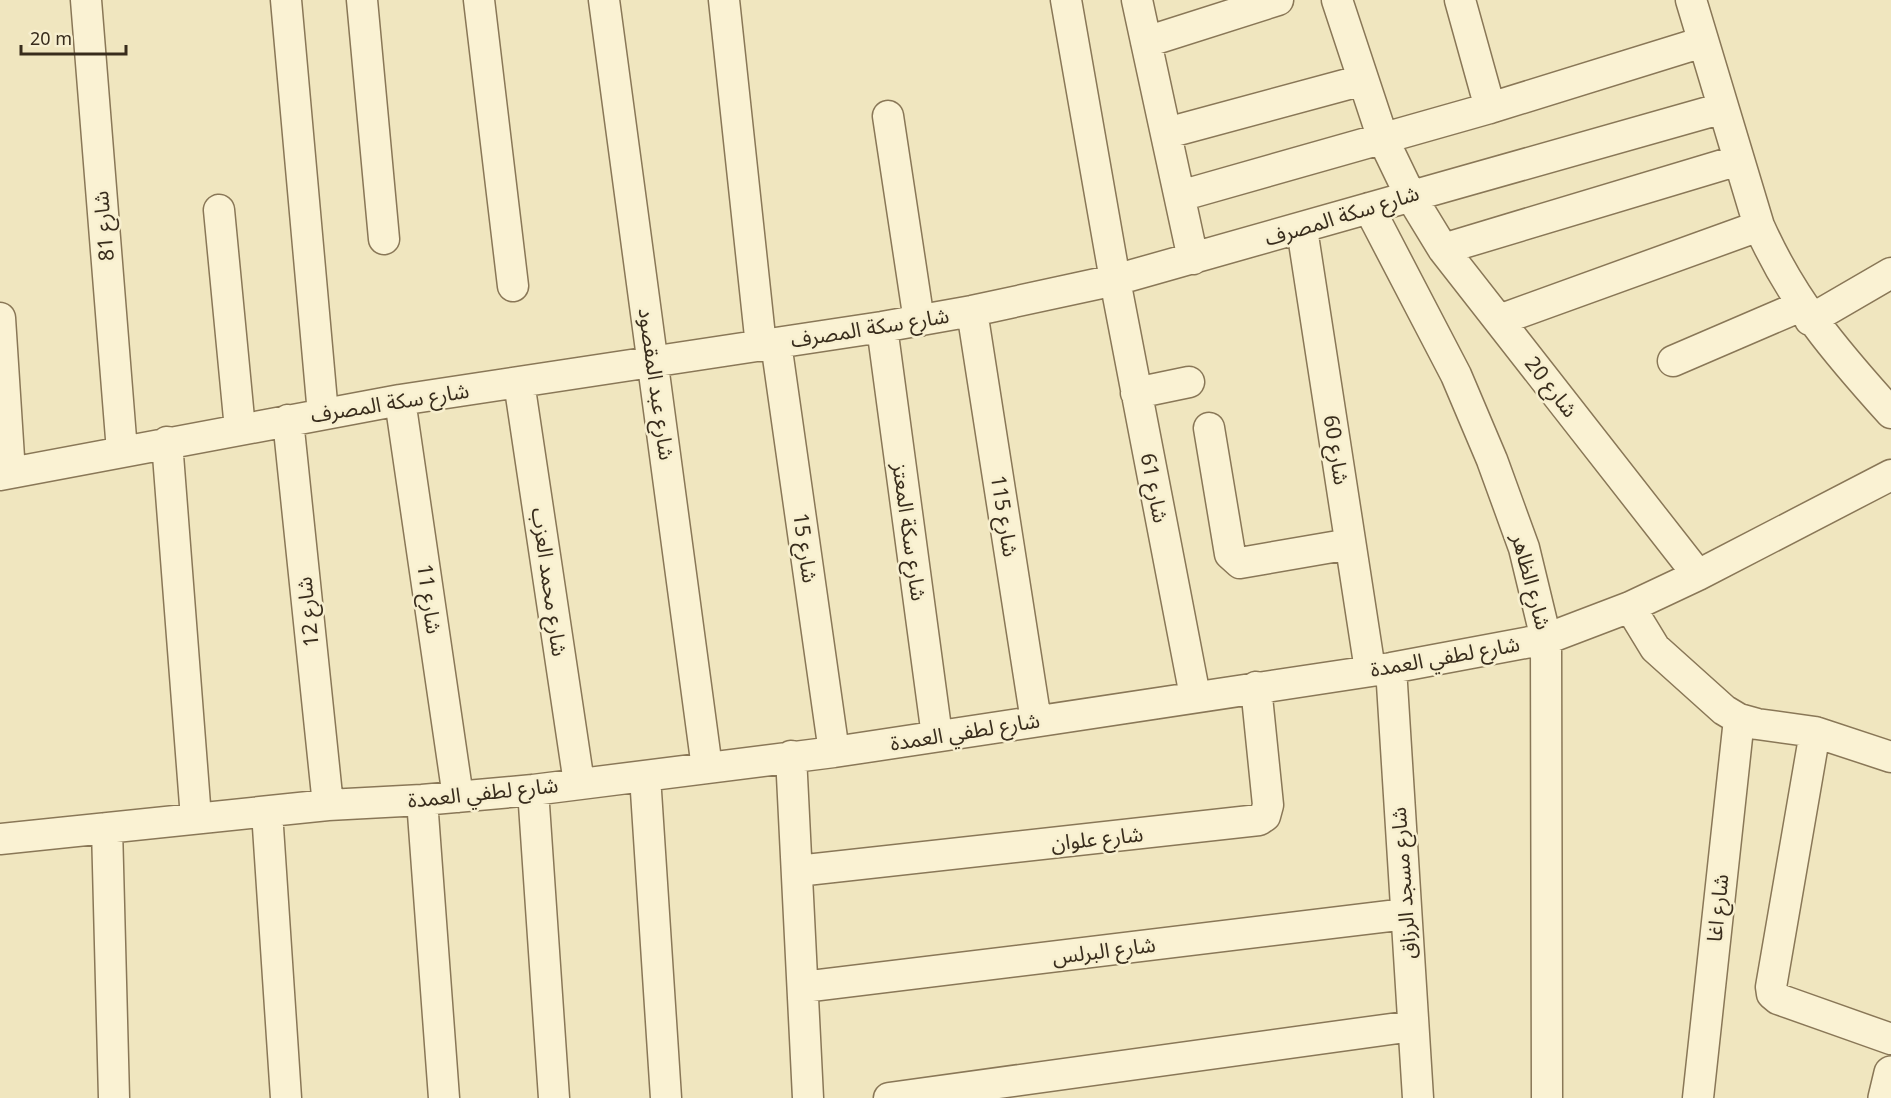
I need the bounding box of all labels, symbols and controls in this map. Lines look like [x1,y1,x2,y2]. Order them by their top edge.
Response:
scale bar [21,18,126,56]
text: 20 m [30,20,72,58]
street label: شارع سكة المصرف [1259,172,1425,260]
street label: شارع 81 [79,189,129,263]
street label: شارع سكة المصرف [788,294,952,362]
street label: شارع عبد المقصود [624,305,688,463]
street label: شارع 20 [1512,346,1590,428]
street label: شارع سكة المصرف [308,369,472,437]
street label: شارع 60 [1309,412,1363,488]
street label: شارع 61 [1126,449,1182,527]
street label: شارع سكة المعتز [877,459,940,604]
street label: شارع 115 [976,472,1032,560]
street label: شارع محمد العزب [517,505,581,659]
street label: شارع 15 [778,510,832,586]
street label: شارع الظاهر [1497,528,1565,635]
street label: شارع 11 [402,561,456,637]
street label: شارع 12 [282,575,334,649]
street label: شارع لطفي العمدة [1367,622,1523,692]
street label: شارع لطفي العمدة [887,698,1043,766]
street label: شارع لطفي العمدة [405,763,561,823]
street label: شارع مسجد الرزاق [1377,805,1431,961]
street label: شارع علوان [1049,812,1145,866]
street label: شارع اغا [1693,872,1743,944]
street label: شارع البرلس [1050,923,1158,979]

